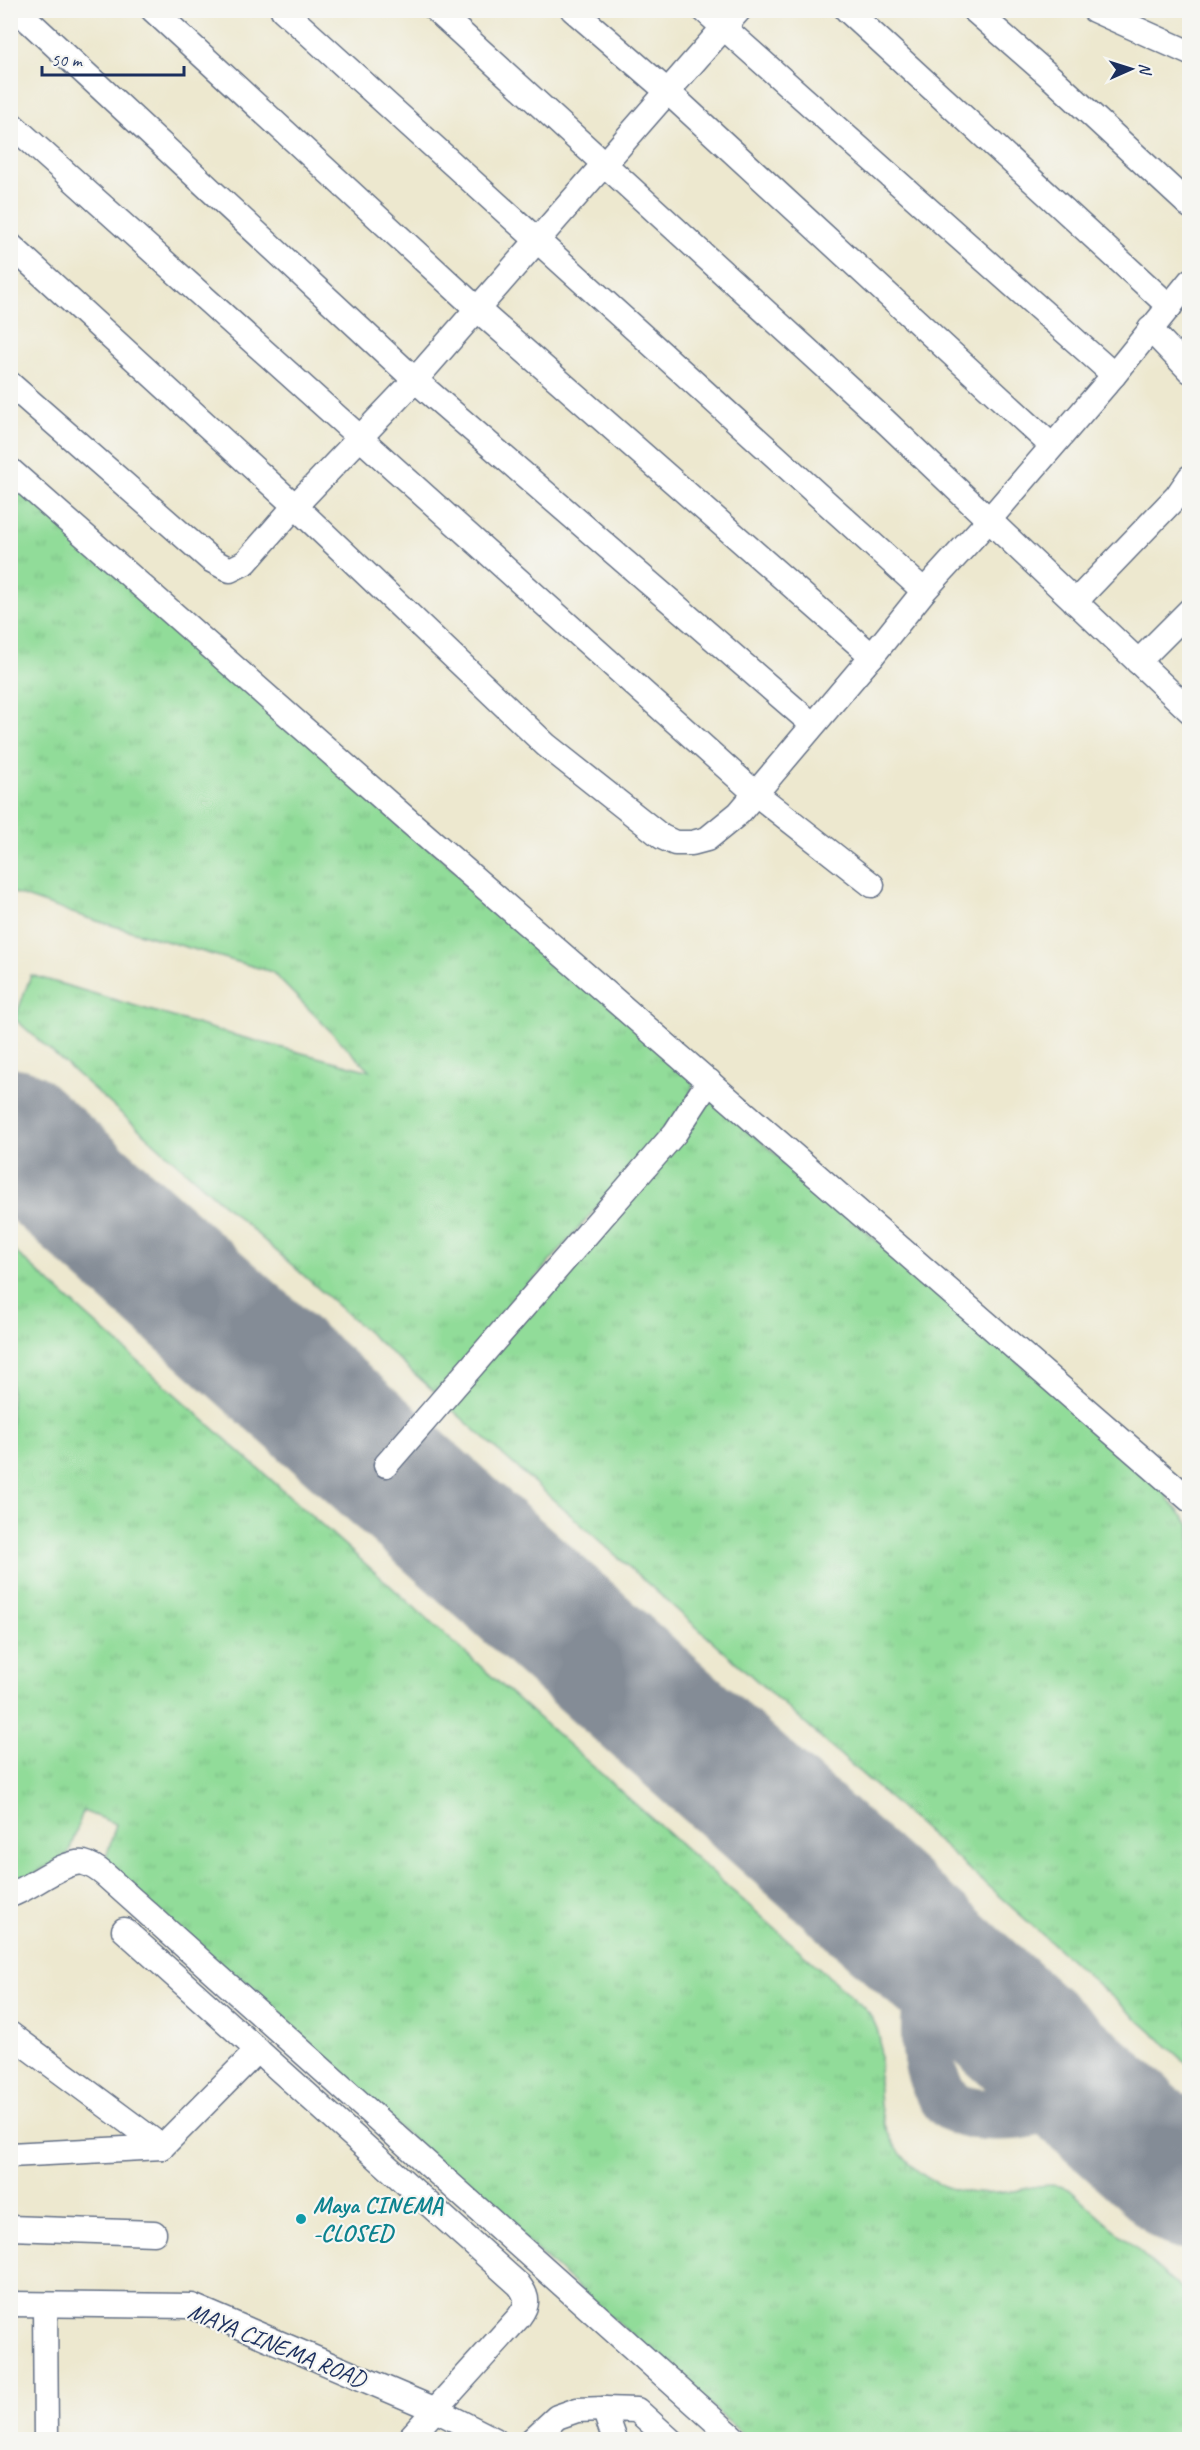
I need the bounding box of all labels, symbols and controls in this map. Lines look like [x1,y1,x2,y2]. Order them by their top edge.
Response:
scale bar [42,39,184,77]
north arrow [1101,39,1161,99]
text: 50 m [51,49,84,71]
text: N [1135,63,1155,77]
place label: Maya CINEMA -CLOSED [313,2190,445,2248]
marker: Maya CINEMA -CLOSED [294,2212,308,2226]
street label: MAYA CINEMA ROAD [184,2296,372,2395]

